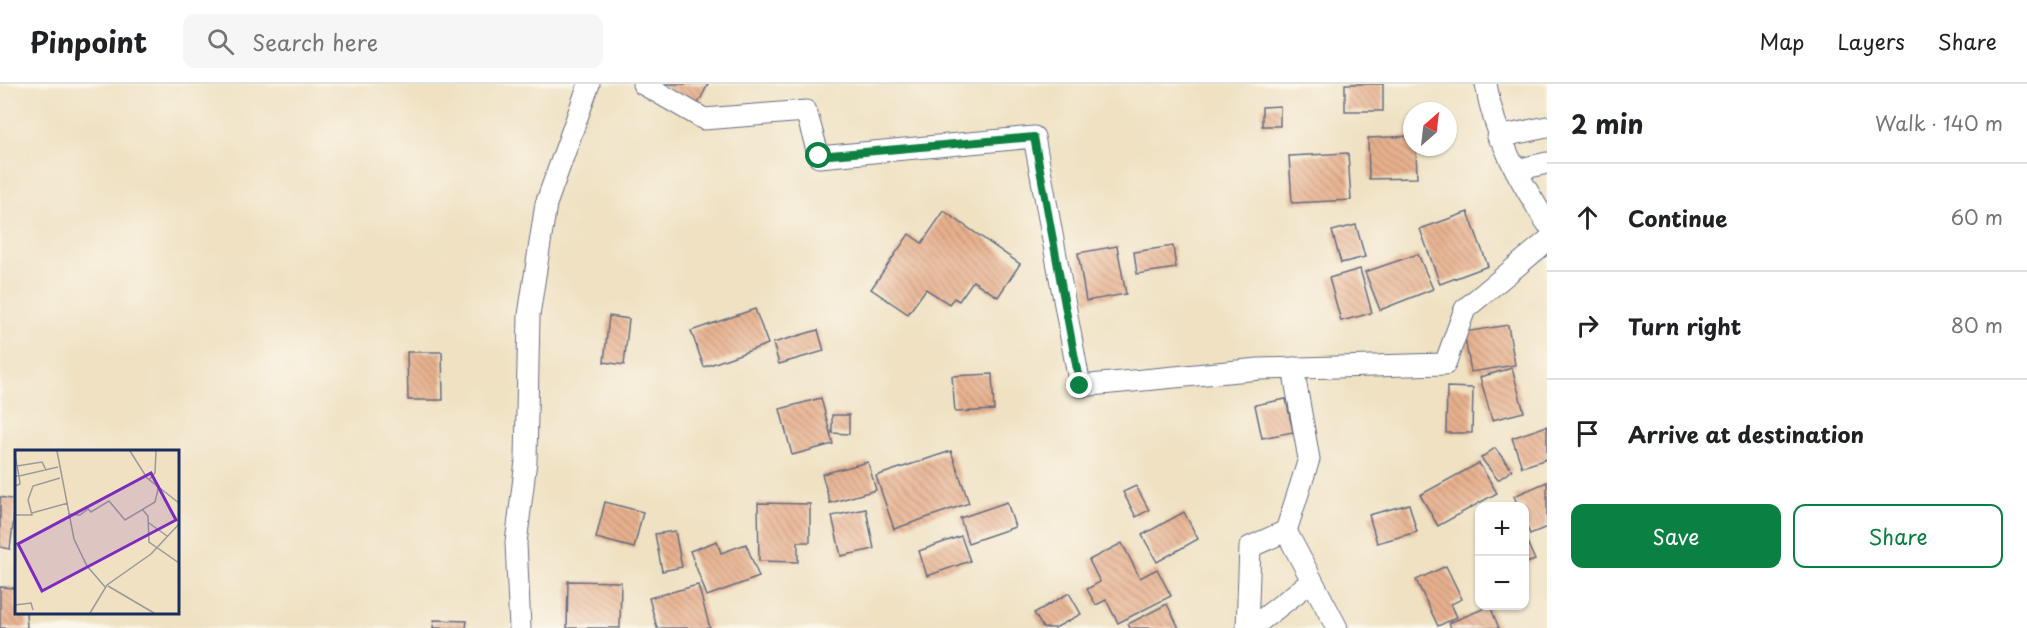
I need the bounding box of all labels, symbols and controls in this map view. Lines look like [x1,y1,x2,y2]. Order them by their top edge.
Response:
search box [183,14,603,68]
text: Pinpoint [30,20,147,63]
icon: search [204,25,237,58]
text: Search here [252,25,378,58]
text: Map [1760,25,1804,57]
text: Layers [1837,25,1905,57]
text: Share [1938,25,1997,57]
north arrow [1403,102,1457,156]
text: 2 min [1571,104,1644,143]
text: Walk · 140 m [1875,108,2003,138]
route start [805,142,831,168]
icon: ahead [1571,201,1604,234]
text: Continue [1628,201,1727,234]
text: 60 m [1951,202,2003,232]
icon: right [1571,309,1604,342]
text: Turn right [1628,309,1741,342]
text: 80 m [1951,310,2003,340]
route end [1066,372,1092,398]
icon: arrive [1571,417,1604,450]
text: Arrive at destination [1628,417,1864,450]
inset map [15,450,178,613]
map controls [1475,502,1529,610]
button: + [1475,502,1529,556]
button: Save [1571,504,1781,568]
button: Share [1793,504,2003,568]
button: − [1475,556,1529,610]

